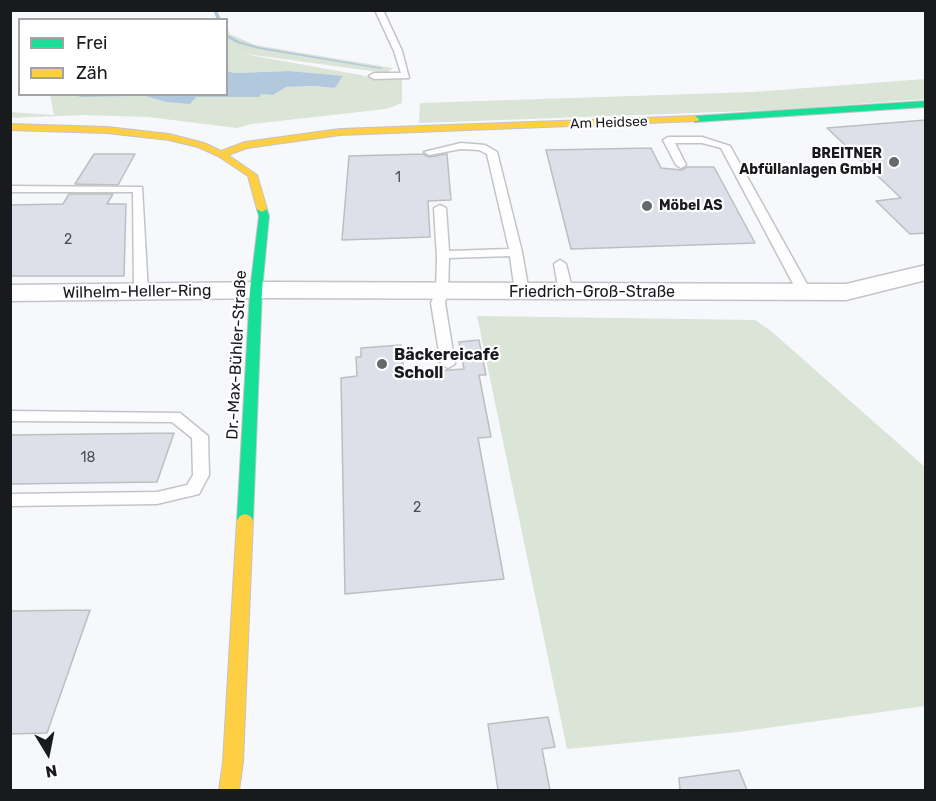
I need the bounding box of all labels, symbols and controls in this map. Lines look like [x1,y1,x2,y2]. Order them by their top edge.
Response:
legend [18,18,228,96]
text: Frei [76,32,107,54]
text: Zäh [76,62,108,84]
street label: Am Heidsee [570,113,648,133]
place label: BREITNER Abfüllanlagen GmbH [739,146,882,178]
marker: BREITNER Abfüllanlagen GmbH [887,155,901,169]
house number: 1 [395,170,401,186]
place label: Möbel AS [659,198,722,214]
marker: Möbel AS [640,199,654,213]
house number: 2 [64,232,72,248]
street label: Dr.-Max-Bühler-Straße [223,270,251,440]
street label: Wilhelm-Heller-Ring [62,281,212,303]
street label: Friedrich-Groß-Straße [509,282,675,302]
place label: Bäckereicafé Scholl [394,345,499,383]
marker: Bäckereicafé Scholl [375,357,389,371]
house number: 18 [81,450,95,466]
house number: 2 [413,500,421,516]
north arrow [18,723,78,783]
text: N [44,761,59,782]

